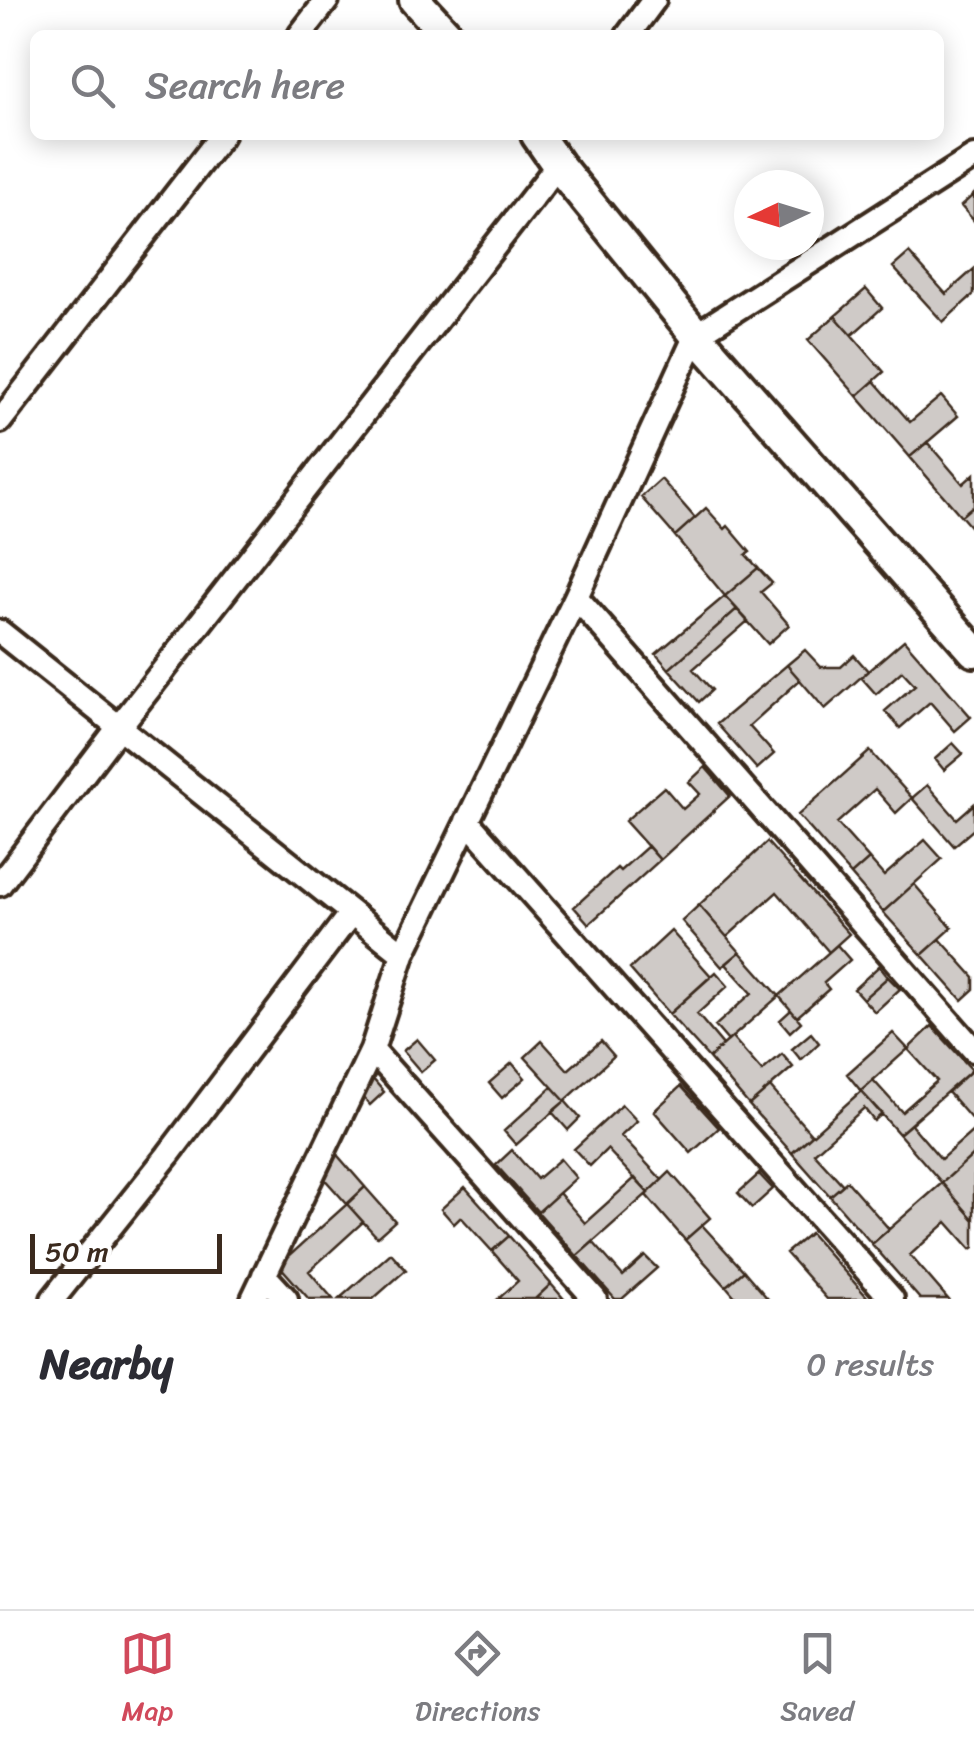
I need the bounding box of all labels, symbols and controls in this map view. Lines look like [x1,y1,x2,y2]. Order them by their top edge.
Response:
search box [30,30,944,140]
text: Search here [145,52,345,119]
icon: search [65,58,120,113]
north arrow [734,170,824,260]
text: 50 m [45,1227,109,1276]
scale bar [30,1229,222,1274]
text: Nearby [40,1327,173,1401]
text: 0 results [806,1336,934,1393]
tab: Map [120,1626,175,1735]
tab: Directions [415,1626,540,1735]
tab: Saved [780,1626,854,1735]

